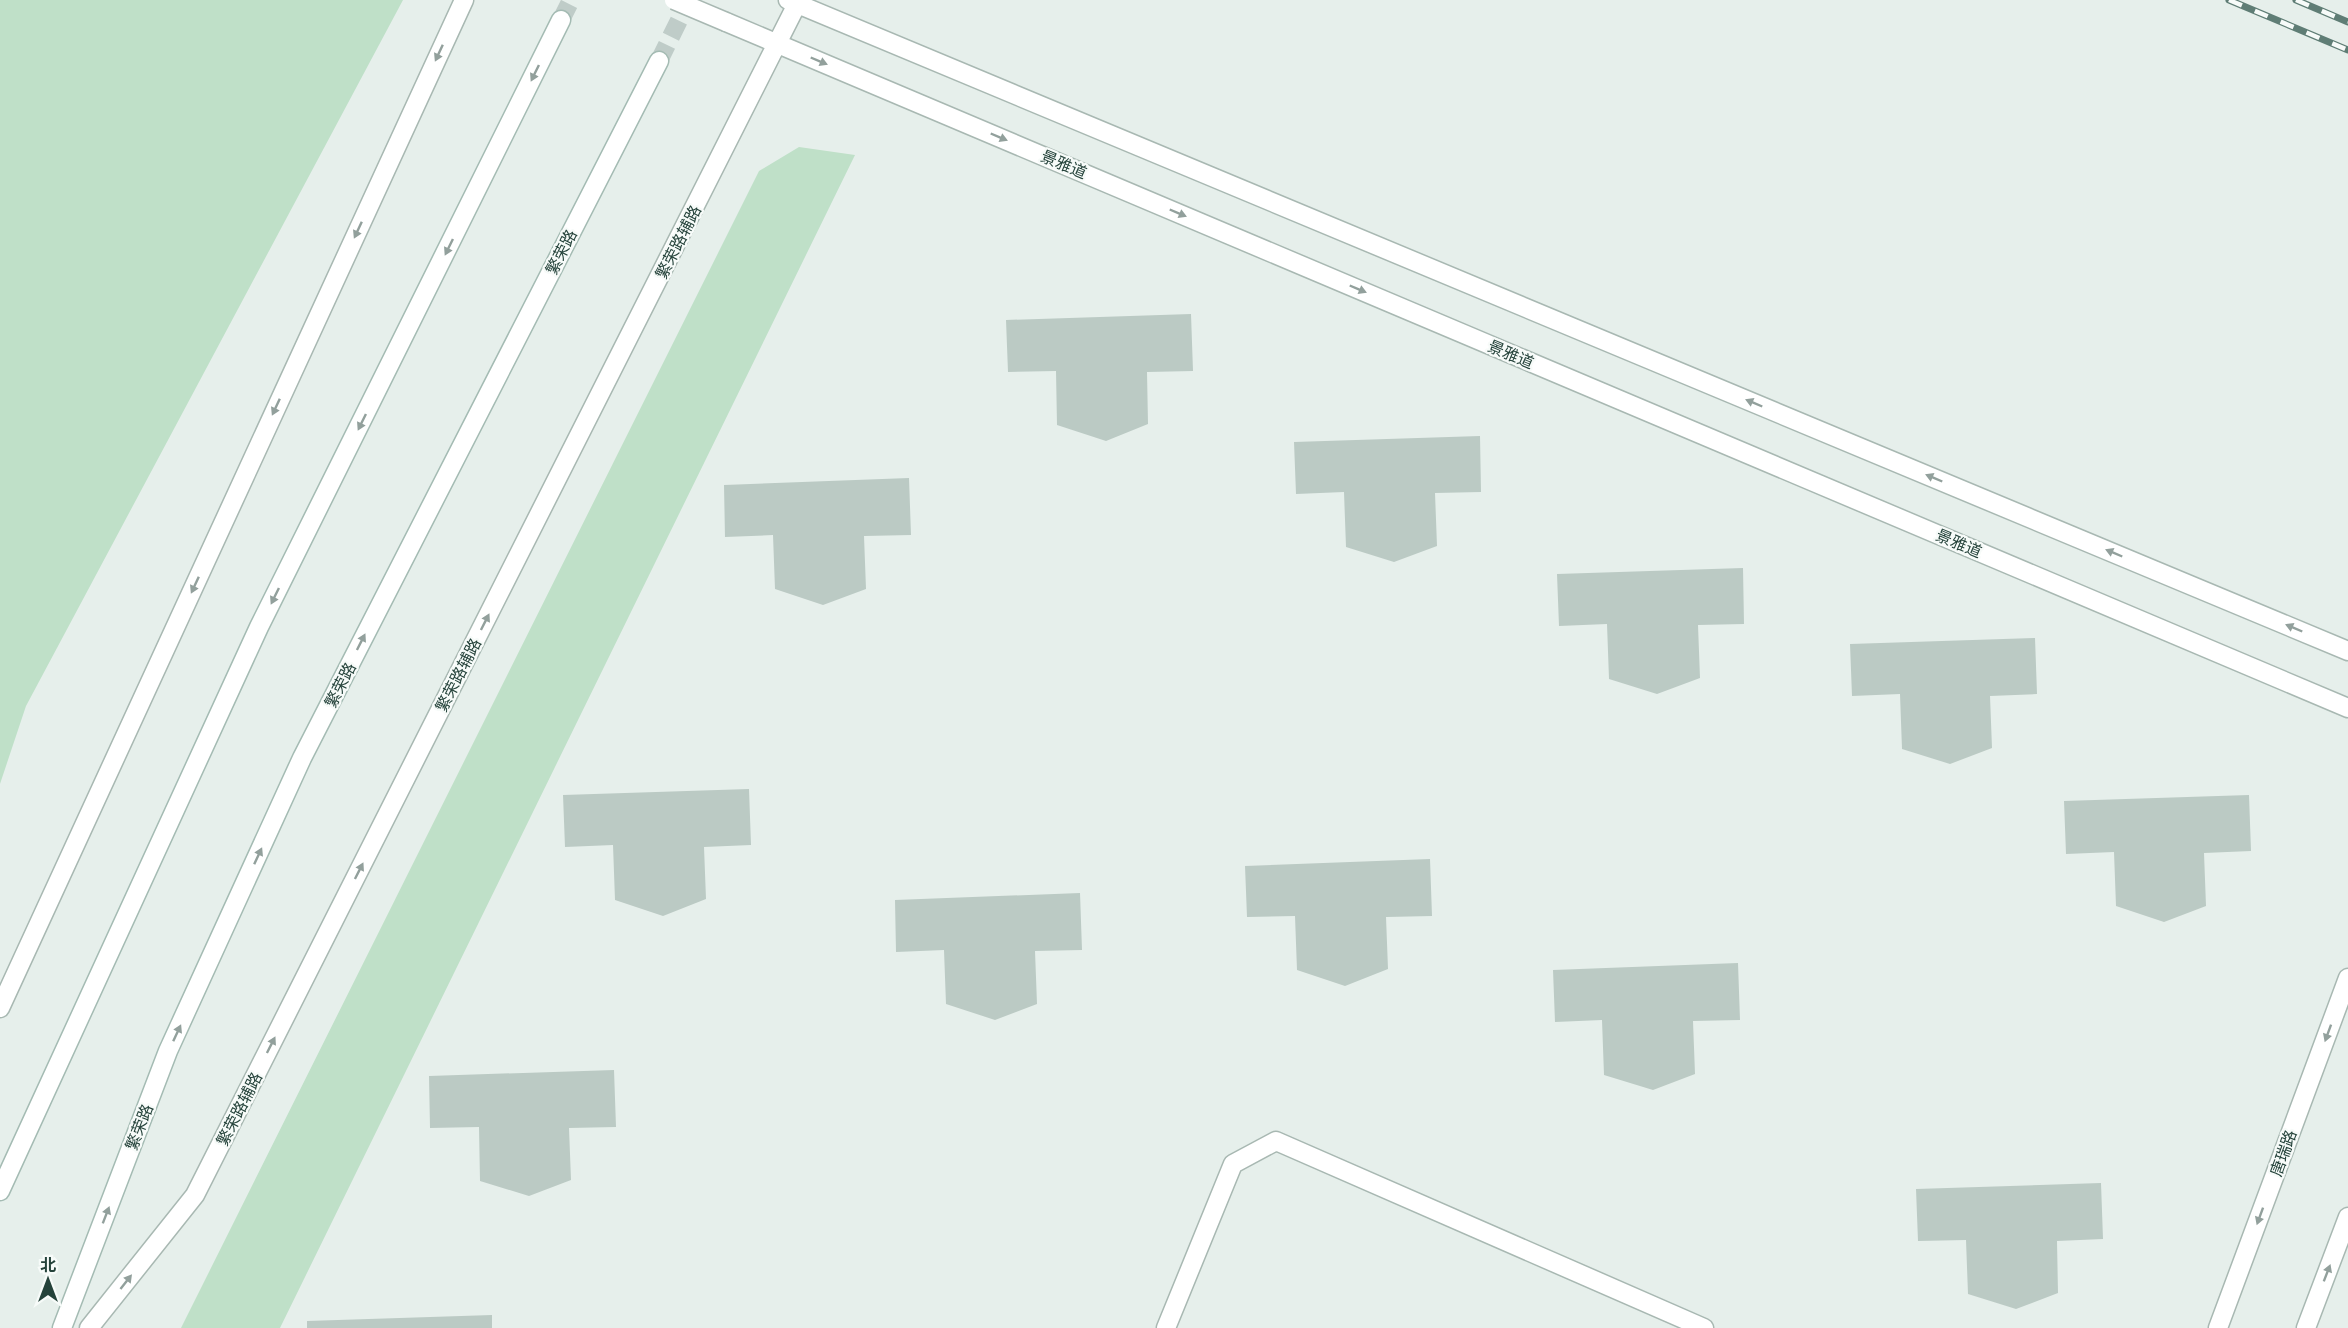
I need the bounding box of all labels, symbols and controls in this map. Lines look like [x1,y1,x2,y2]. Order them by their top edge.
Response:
one-way arrow [435,45,444,62]
one-way arrow [810,57,828,66]
one-way arrow [531,64,540,81]
one-way arrow [990,132,1008,142]
street label: 景雅道 [1038,146,1090,182]
street label: 繁荣路辅路 [652,202,704,282]
one-way arrow [1169,209,1187,218]
one-way arrow [353,222,362,239]
street label: 繁荣路 [542,227,580,277]
one-way arrow [444,239,453,256]
one-way arrow [1349,284,1367,294]
street label: 景雅道 [1485,336,1537,372]
one-way arrow [1745,398,1763,407]
one-way arrow [272,399,281,416]
one-way arrow [357,413,366,430]
one-way arrow [1925,473,1943,482]
street label: 景雅道 [1933,525,1985,561]
one-way arrow [2105,548,2123,557]
one-way arrow [190,576,199,593]
one-way arrow [270,588,279,605]
one-way arrow [480,614,490,631]
one-way arrow [2285,623,2303,632]
one-way arrow [357,634,366,651]
street label: 繁荣路辅路 [432,635,484,715]
street label: 繁荣路 [321,660,359,710]
one-way arrow [253,847,262,864]
one-way arrow [354,863,364,880]
one-way arrow [172,1024,182,1042]
one-way arrow [2322,1024,2332,1042]
one-way arrow [266,1037,276,1054]
street label: 繁荣路辅路 [213,1069,265,1149]
street label: 繁荣路 [122,1101,156,1153]
street label: 唐瑞路 [2266,1127,2300,1179]
one-way arrow [101,1205,111,1223]
one-way arrow [2254,1207,2264,1225]
north arrow [18,1250,78,1310]
text: 北 [40,1256,56,1274]
one-way arrow [2322,1264,2332,1282]
one-way arrow [119,1274,132,1290]

